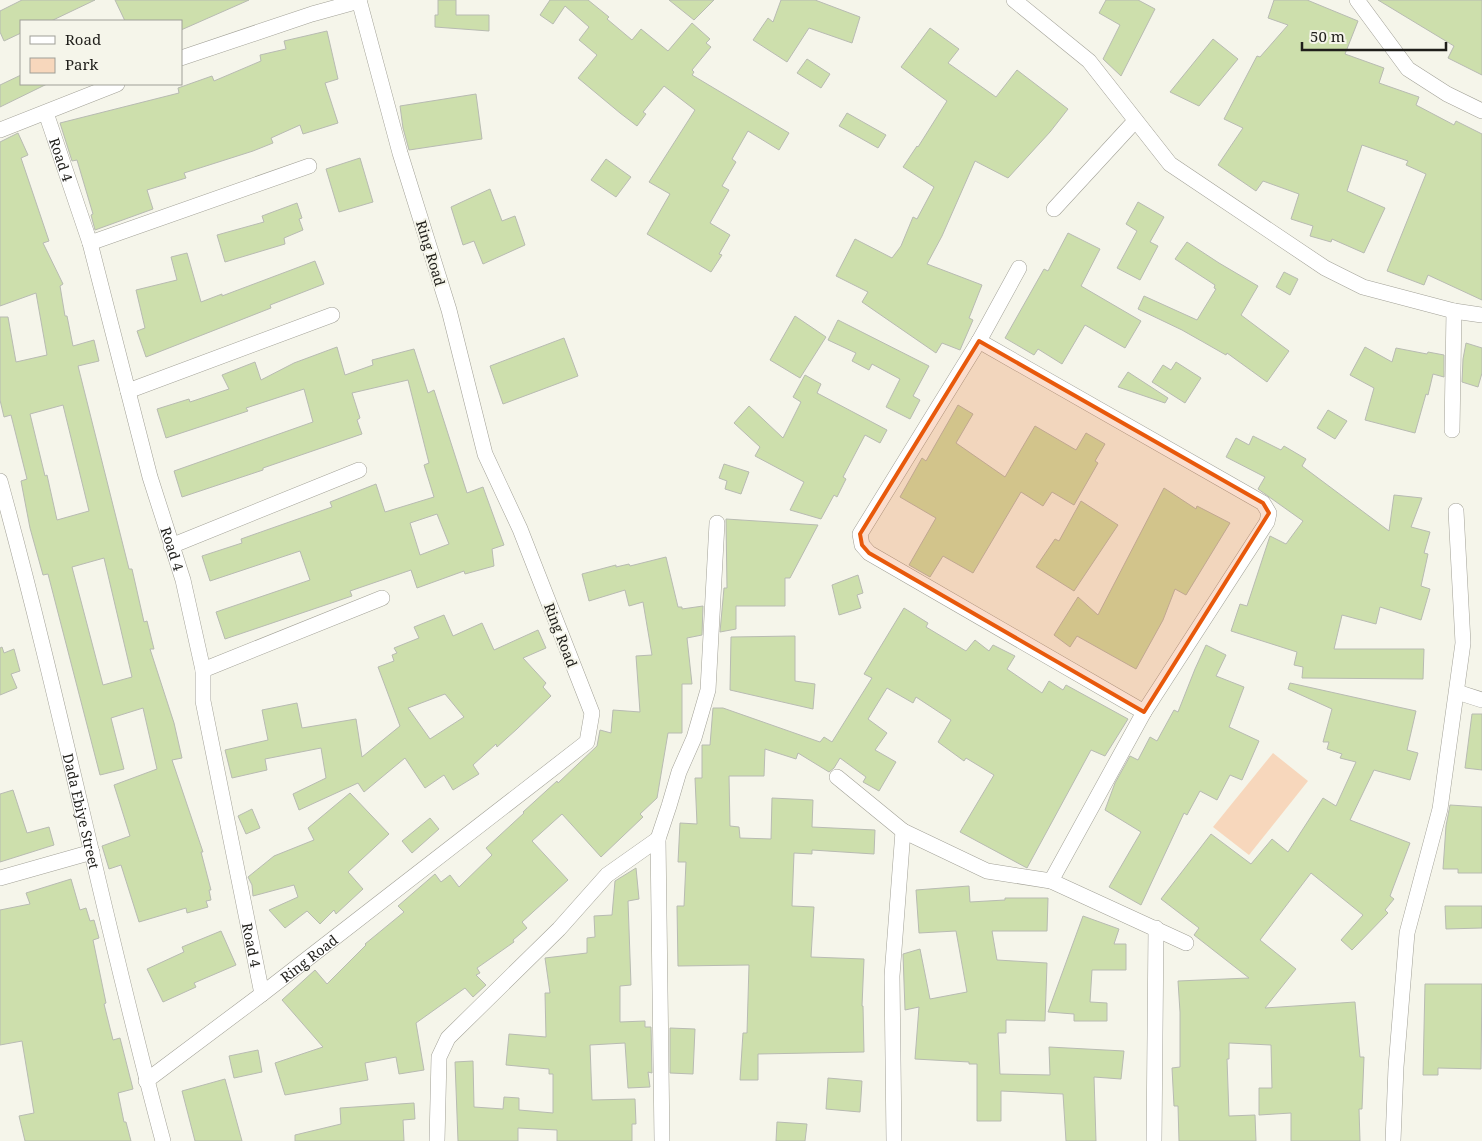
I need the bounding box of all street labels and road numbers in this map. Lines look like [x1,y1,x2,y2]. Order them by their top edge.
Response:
street label: Road 4 [45,135,78,184]
street label: Ring Road [412,218,450,288]
street label: Road 4 [157,524,189,573]
street label: Ring Road [540,600,582,670]
street label: Dada Ebiye Street [59,751,105,871]
street label: Road 4 [238,921,266,969]
street label: Ring Road [276,929,341,986]

